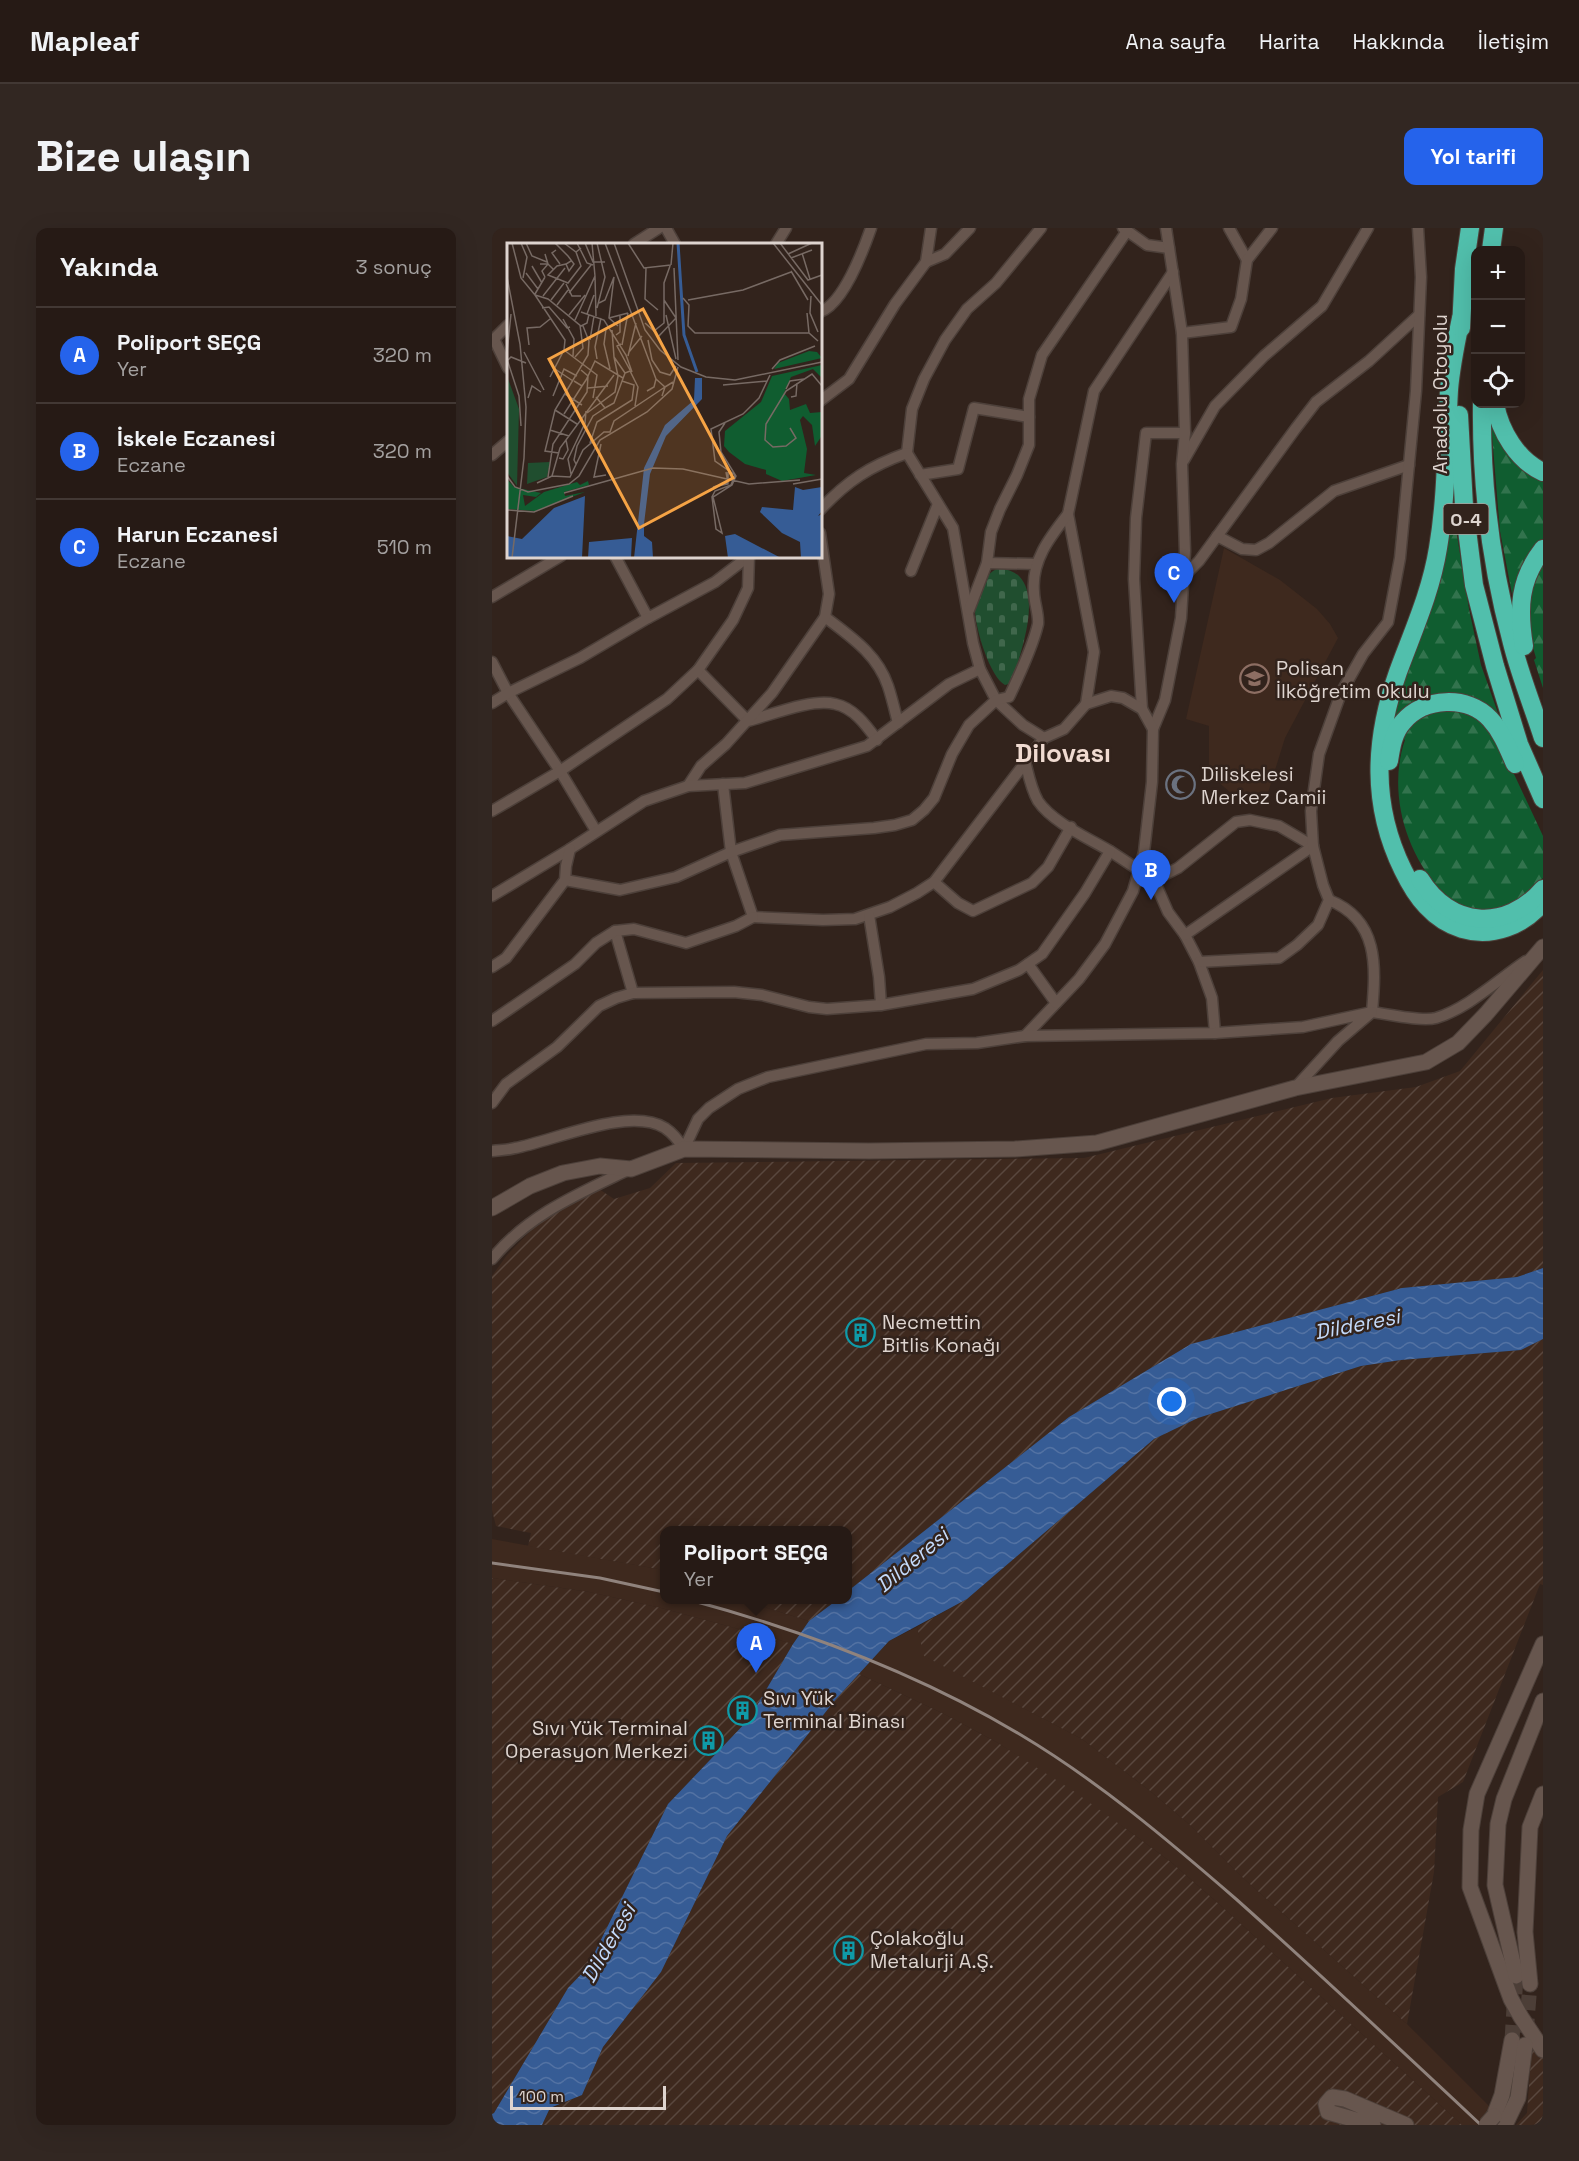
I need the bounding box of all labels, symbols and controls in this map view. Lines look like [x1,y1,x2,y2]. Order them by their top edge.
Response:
text: Mapleaf [30,23,140,59]
text: Ana sayfa [1126,28,1226,55]
text: Harita [1259,28,1320,55]
text: Hakkında [1353,28,1445,55]
text: İletişim [1478,28,1549,55]
button: Yol tarifi [1404,128,1543,185]
text: Bize ulaşın [36,130,252,183]
inset map [507,243,822,558]
map controls [1471,246,1525,408]
button: + [1471,246,1525,300]
text: Yakında [60,250,158,284]
text: 3 sonuç [356,254,432,280]
button: − [1471,300,1525,354]
street label: Anadolu Otoyolu [1427,314,1453,474]
text: Poliport SEÇG [117,328,261,356]
text: A [73,342,86,368]
text: 320 m [373,342,432,368]
button: locate [1471,354,1525,408]
text: Yer [117,356,147,382]
text: İskele Eczanesi [117,424,276,452]
text: B [73,438,86,464]
text: 320 m [373,438,432,464]
text: Eczane [117,452,186,478]
road number: O-4 [1444,504,1488,534]
text: Harun Eczanesi [117,520,278,548]
text: C [73,534,86,560]
text: 510 m [377,534,432,560]
text: Eczane [117,548,186,574]
pin: C [1154,554,1194,603]
place label: Polisan İlköğretim Okulu [1276,655,1430,704]
school or university icon: Polisan İlköğretim Okulu [1239,663,1271,695]
district label: Dilovası [1015,736,1111,770]
place label: Diliskelesi Merkez Camii [1201,761,1326,810]
mosque icon: Diliskelesi Merkez Camii [1164,769,1196,801]
pin: B [1132,850,1170,900]
water label: Dilderesi [1312,1302,1405,1345]
place label: Necmettin Bitlis Konağı [882,1309,1000,1358]
building icon: Necmettin Bitlis Konağı [845,1317,877,1349]
your location [1157,1387,1186,1416]
water label: Dilderesi [870,1520,956,1598]
popup [660,1526,852,1604]
text: Poliport SEÇG [684,1538,828,1566]
text: Yer [684,1566,714,1592]
pin: A [736,1624,776,1673]
place label: Sıvı Yük Terminal Binası [763,1685,905,1734]
building icon: Sıvı Yük Terminal Binası [726,1694,758,1726]
place label: Sıvı Yük Terminal Operasyon Merkezi [505,1715,688,1764]
building icon: Sıvı Yük Terminal Operasyon Merkezi [693,1724,725,1756]
water label: Dilderesi [575,1896,643,1987]
place label: Çolakoğlu Metalurji A.Ş. [870,1925,994,1974]
building icon: Çolakoğlu Metalurji A.Ş. [833,1934,865,1966]
scale bar [510,2083,666,2110]
text: 100 m [519,2086,564,2107]

